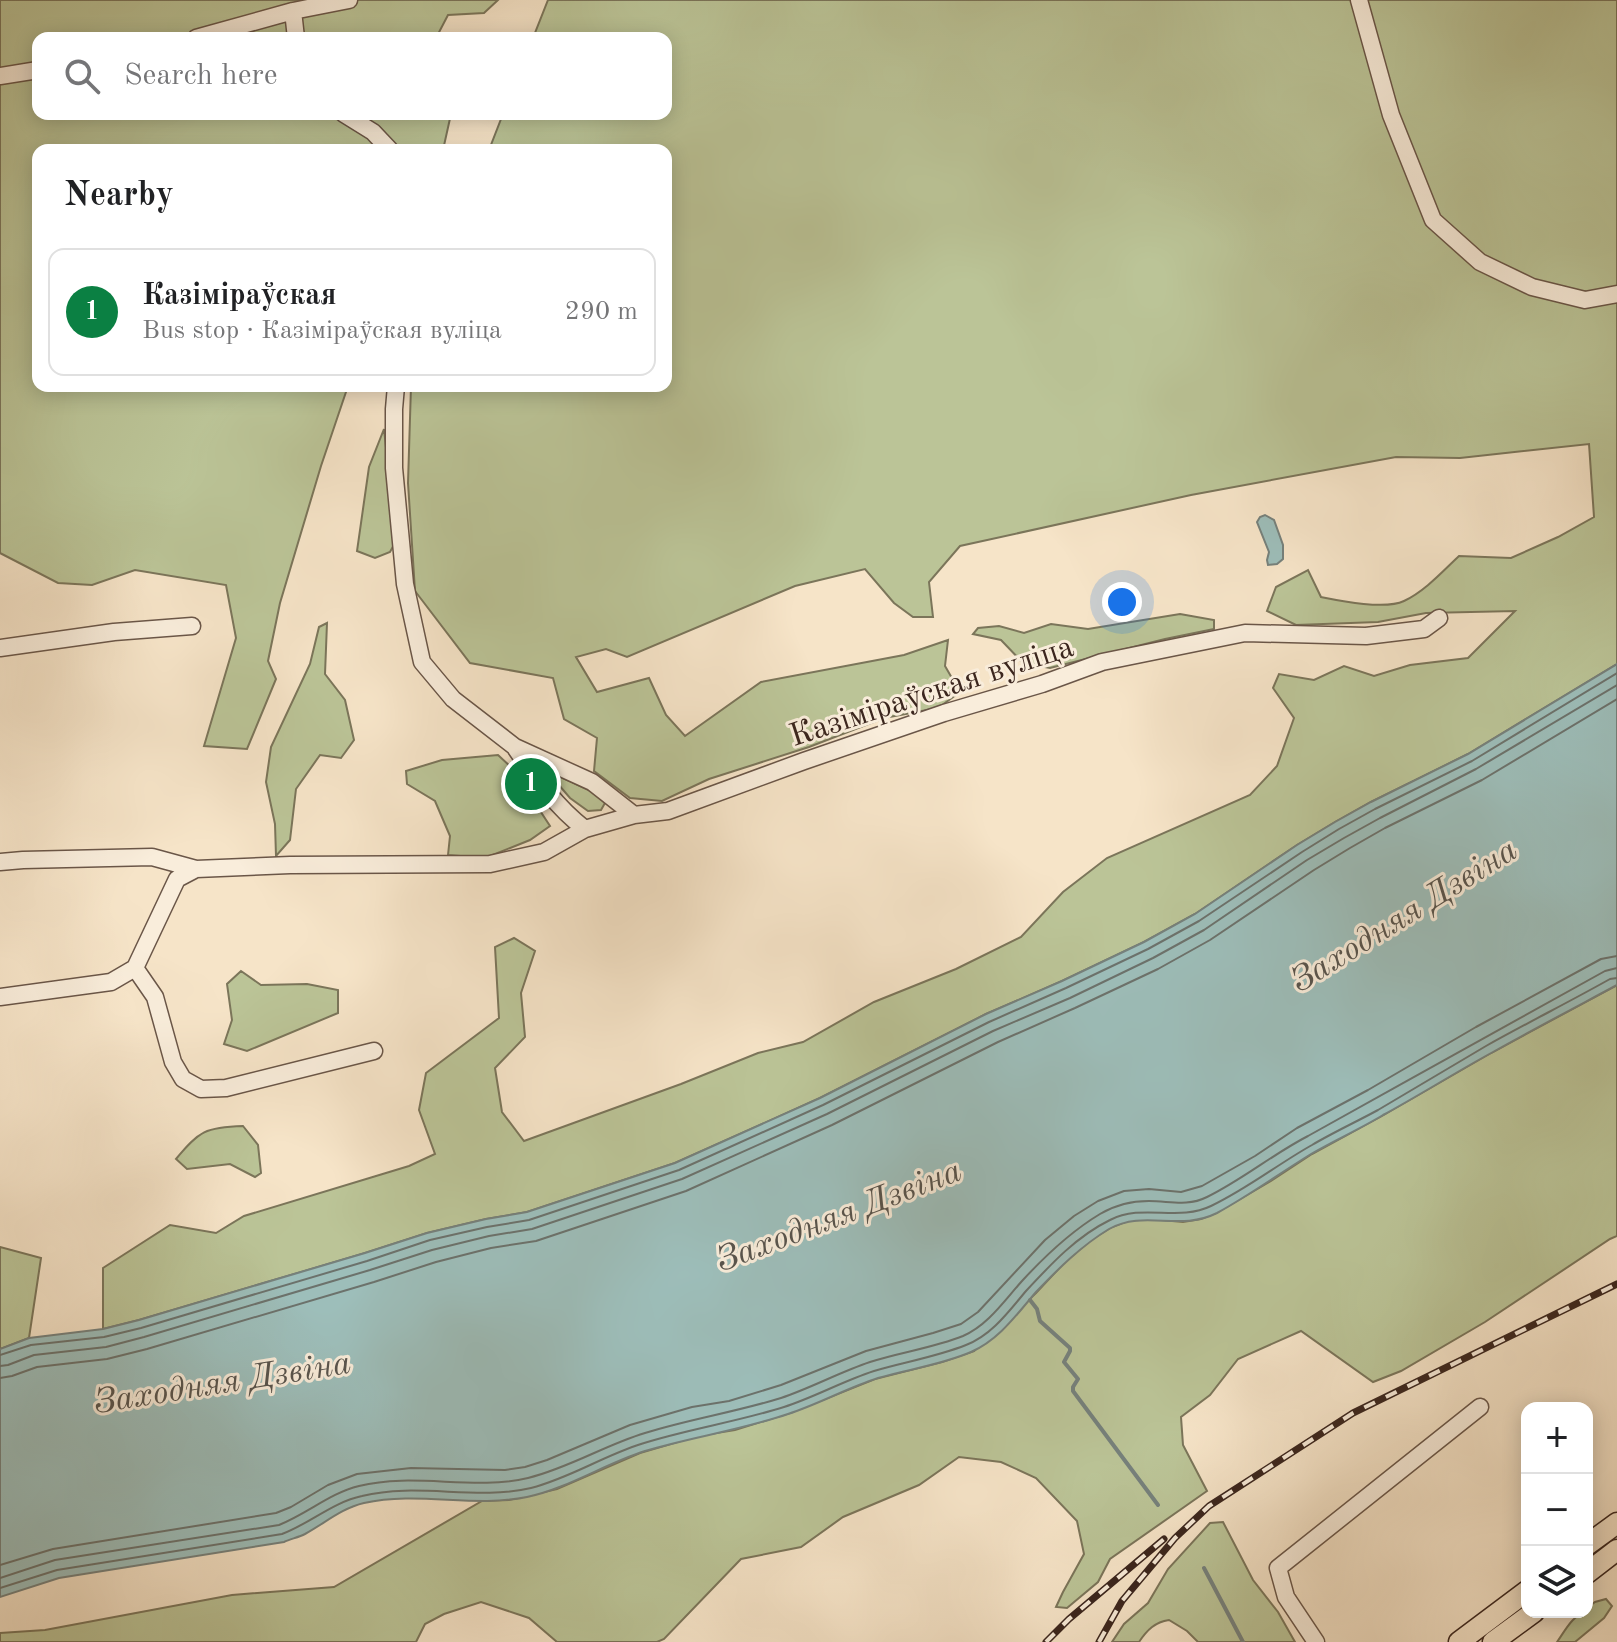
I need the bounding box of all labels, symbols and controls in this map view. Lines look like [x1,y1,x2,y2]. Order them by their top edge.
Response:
search box [32,32,672,120]
icon: search [60,54,104,98]
text: Search here [124,61,278,91]
text: Nearby [64,179,174,213]
text: Казіміраўская [142,281,336,311]
text: 1 [84,299,100,325]
text: 290 m [565,299,638,325]
text: Bus stop · Казіміраўская вуліца [142,318,502,344]
your location [1102,582,1142,622]
street label: Казіміраўская вуліца [786,632,1078,754]
pin: 1 [505,754,557,814]
water label: Заходняя Дзвіна [1285,832,1524,1000]
water label: Заходняя Дзвіна [711,1153,967,1279]
water label: Заходняя Дзвіна [91,1346,354,1421]
map controls [1521,1402,1593,1618]
button: + [1521,1402,1593,1474]
button: − [1521,1474,1593,1546]
button: layers [1521,1546,1593,1618]

